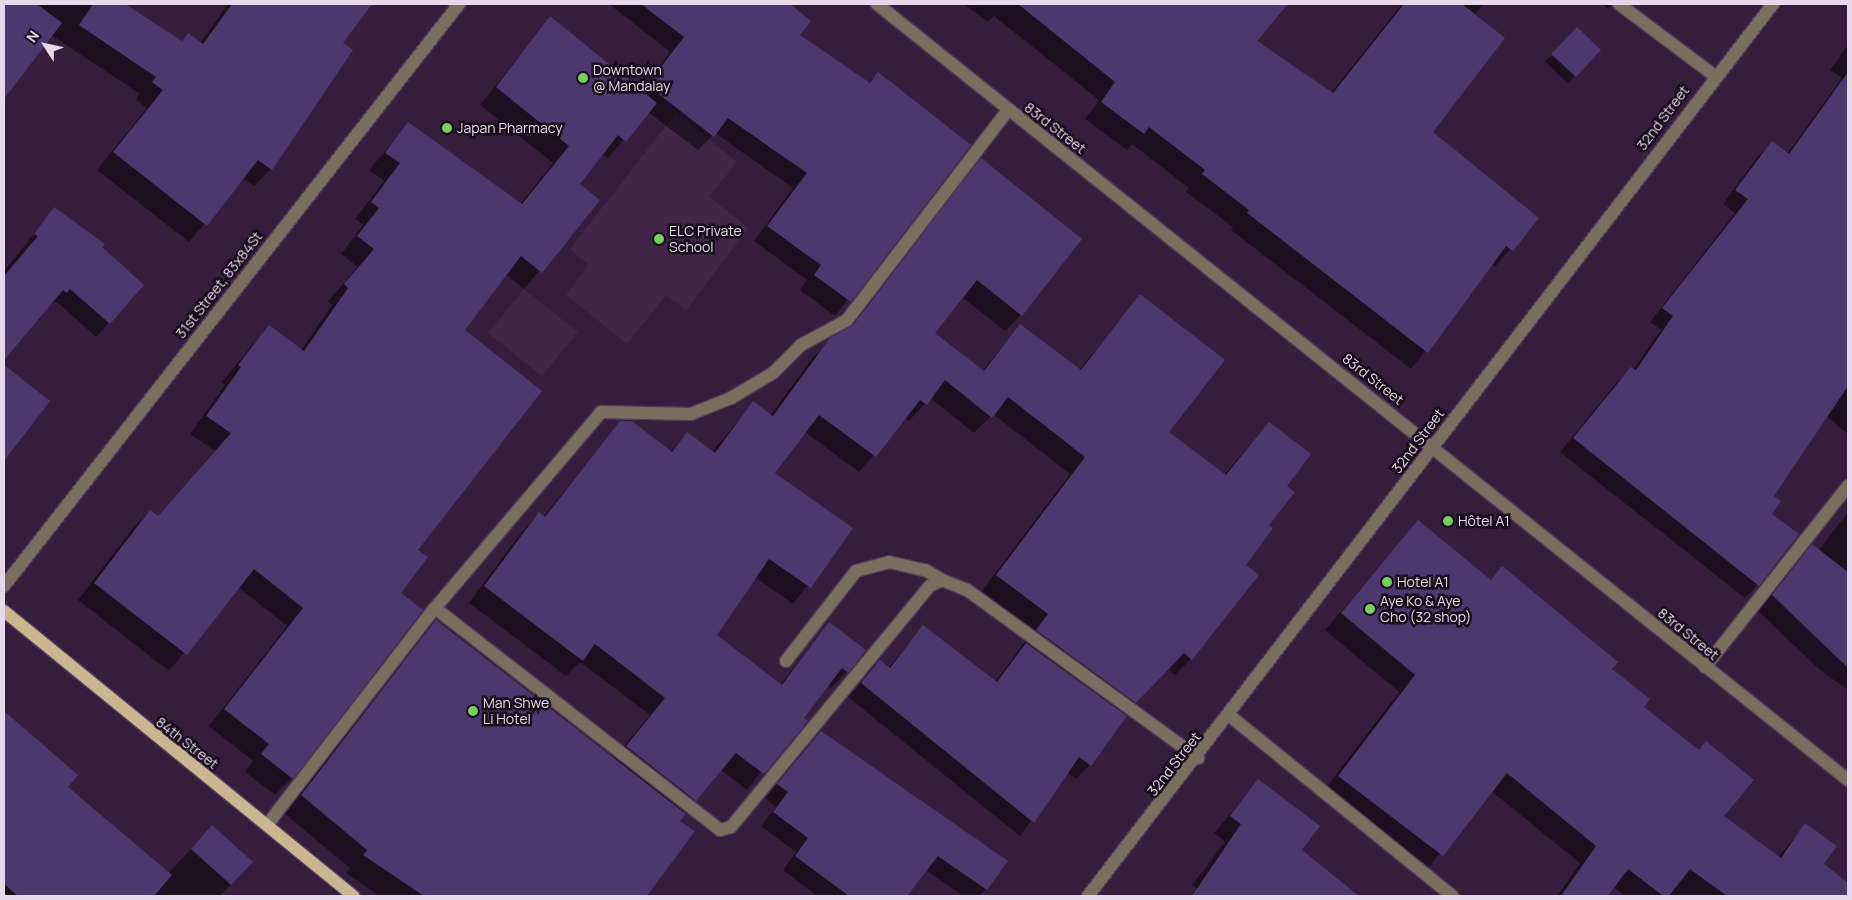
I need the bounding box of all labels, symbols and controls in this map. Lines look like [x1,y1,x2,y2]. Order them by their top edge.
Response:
north arrow [20,20,70,70]
text: N [22,27,43,46]
place label: Downtown @ Mandalay [593,62,670,94]
marker: Downtown @ Mandalay [577,72,589,84]
street label: 32nd Street [1633,83,1693,153]
street label: 83rd Street [1021,99,1089,157]
place label: Japan Pharmacy [457,120,563,136]
marker: Japan Pharmacy [441,122,453,134]
place label: ELC Private School [669,223,742,256]
street label: 31st Street, 83x84St [172,228,266,342]
marker: ELC Private School [653,233,665,245]
street label: 83rd Street [1339,350,1407,408]
street label: 32nd Street [1388,406,1448,476]
place label: Hôtel A1 [1458,513,1510,529]
marker: Hôtel A1 [1442,515,1454,527]
place label: Hotel A1 [1397,574,1449,590]
marker: Hotel A1 [1381,576,1393,588]
place label: Aye Ko & Aye Cho (32 shop) [1380,593,1472,626]
marker: Aye Ko & Aye Cho (32 shop) [1364,603,1376,615]
street label: 83rd Street [1654,605,1722,663]
place label: Man Shwe Li Hotel [483,695,549,728]
marker: Man Shwe Li Hotel [467,705,479,717]
street label: 84th Street [153,714,221,772]
street label: 32nd Street [1144,729,1204,799]

